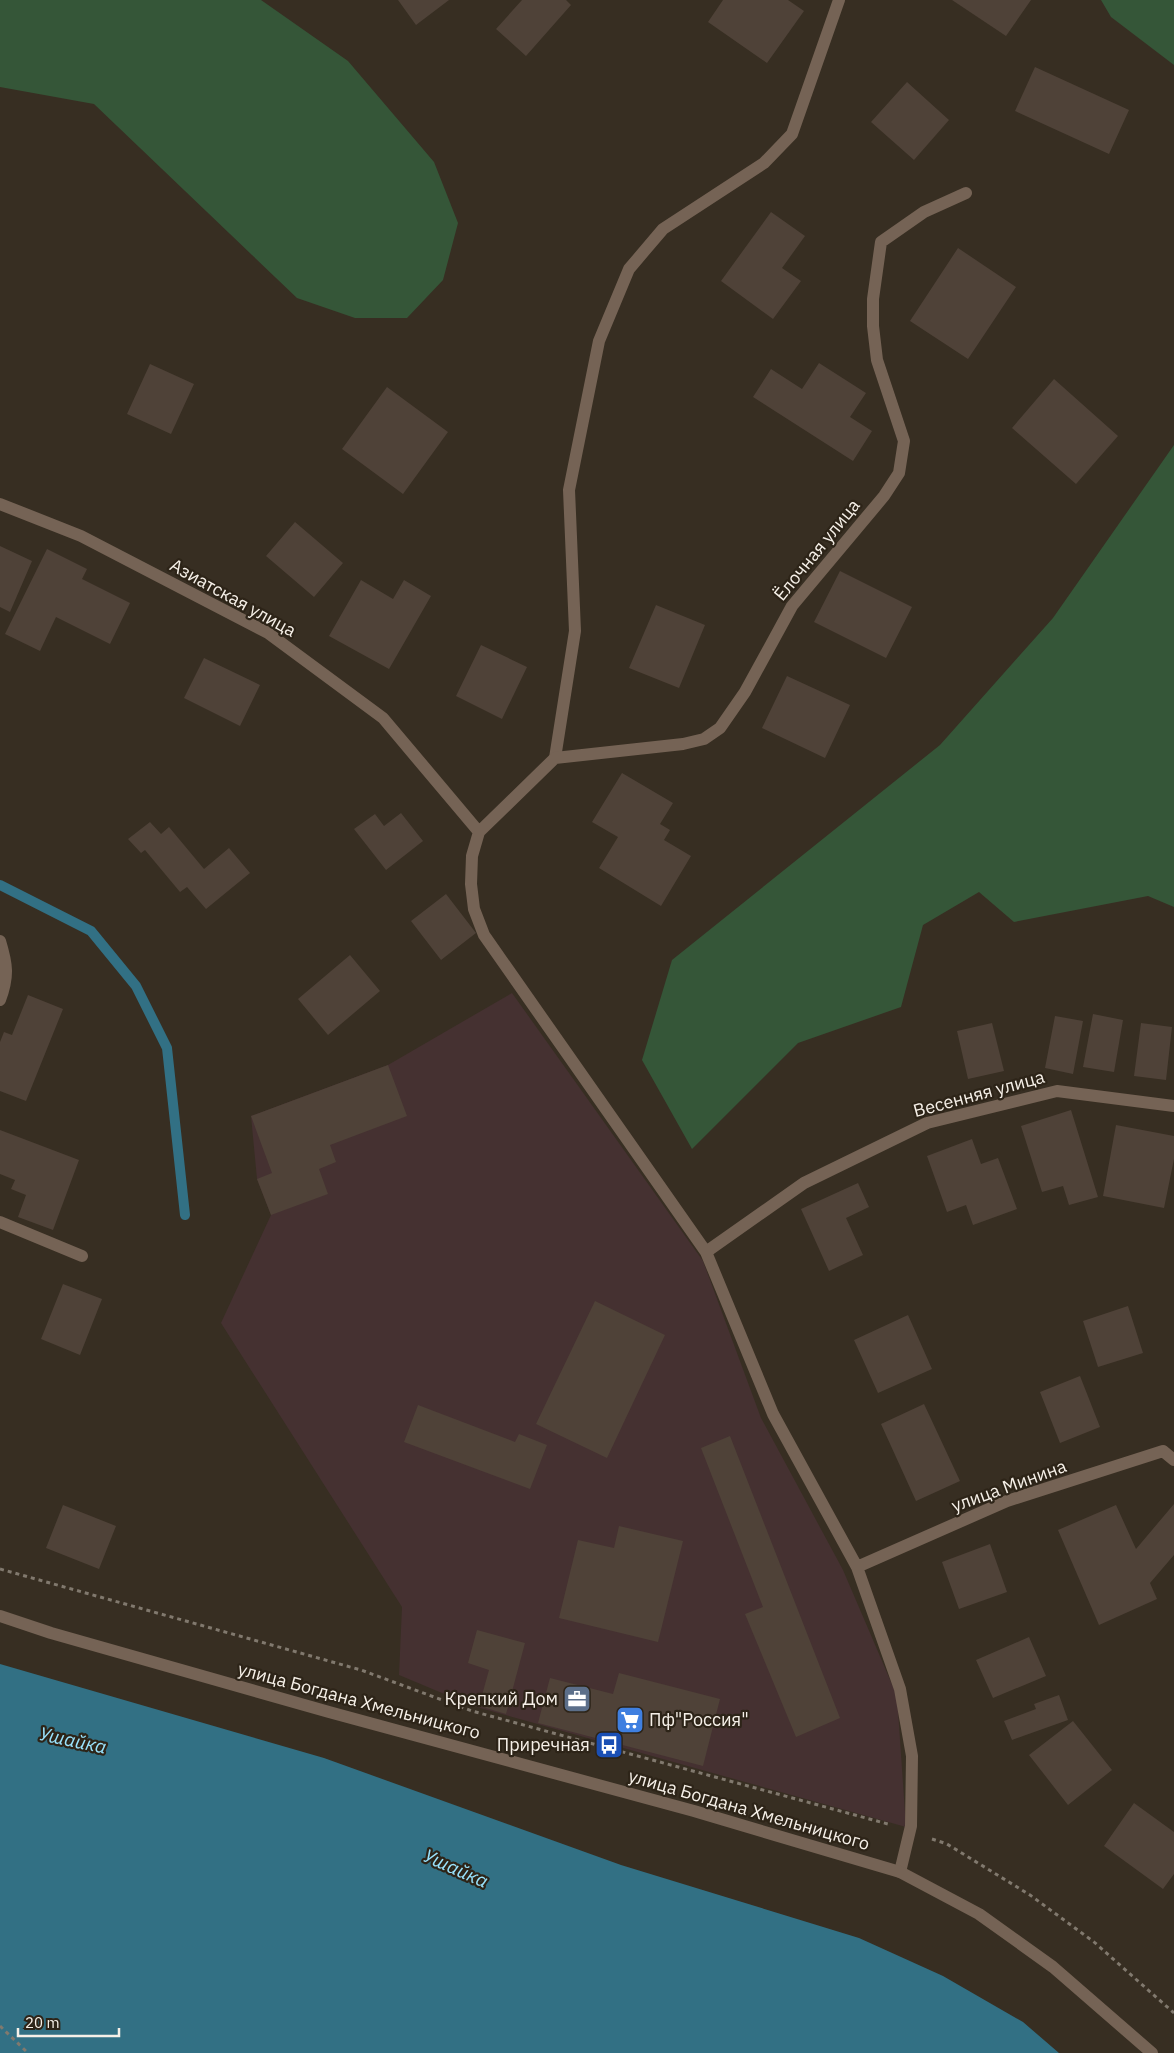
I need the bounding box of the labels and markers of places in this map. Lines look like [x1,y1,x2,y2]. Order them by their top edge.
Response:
office icon: Крепкий Дом [562,1684,592,1714]
place label: Крепкий Дом [445,1687,558,1710]
supermarket icon: Пф"Россия" [615,1705,645,1735]
place label: Пф"Россия" [649,1708,749,1731]
bus stop icon: Приречная [594,1730,624,1760]
place label: Приречная [497,1733,590,1756]

